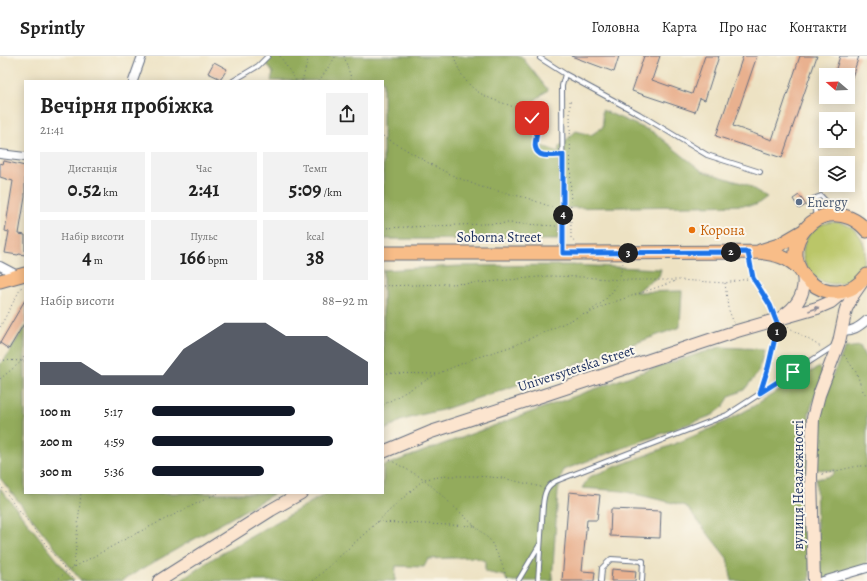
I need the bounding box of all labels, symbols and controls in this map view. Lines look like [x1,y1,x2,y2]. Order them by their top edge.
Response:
text: Sprintly [20,15,85,41]
text: Головна [591,18,640,37]
text: Карта [662,18,697,37]
text: Про нас [719,18,767,37]
text: Контакти [789,18,847,37]
north arrow [819,68,855,104]
map controls [819,68,855,192]
text: Вечірня пробіжка [40,91,214,121]
button: share [326,93,368,135]
pin [515,101,549,135]
icon: check [521,107,543,129]
button: locate [819,112,855,148]
text: 21:41 [40,121,64,138]
button: layers [819,156,855,192]
text: Дистанція [68,161,117,176]
text: Час [196,161,212,176]
text: Темп [303,161,327,176]
text: 0.52 [67,176,101,203]
text: 2:41 [189,176,219,203]
text: 5:09 [289,176,321,203]
text: km [101,185,118,200]
text: /km [321,185,342,200]
place label: Energy [807,193,848,212]
marker: Energy [794,197,804,207]
pin: 4 [553,205,573,225]
text: 4 [560,207,566,222]
place label: Корона [700,221,745,240]
marker: Корона [687,225,697,235]
street label: Soborna Street [457,228,542,247]
text: Набір висоти [61,229,124,244]
text: Пульс [190,229,218,244]
text: kcal [307,229,324,244]
pin: 2 [721,242,741,262]
pin: 3 [618,243,638,263]
text: 4 [82,244,92,271]
text: 166 [180,244,206,271]
text: 38 [306,244,324,271]
text: 2 [728,244,734,259]
text: 3 [626,245,630,260]
text: m [92,253,103,268]
text: bpm [206,253,228,268]
text: Набір висоти [40,292,115,309]
text: 88–92 m [322,292,368,309]
one-way arrow [809,305,821,311]
pin: 1 [767,322,787,342]
text: 1 [775,324,779,339]
street label: Universytetska Street [515,340,637,396]
pin [776,355,810,389]
icon: arrive [782,361,804,383]
text: 100 m [40,403,71,420]
text: 5:17 [104,403,123,420]
street label: вулиця Незалежності [789,420,808,550]
text: 200 m [40,433,73,450]
text: 4:59 [104,433,125,450]
text: 300 m [40,463,72,480]
text: 5:36 [104,463,124,480]

